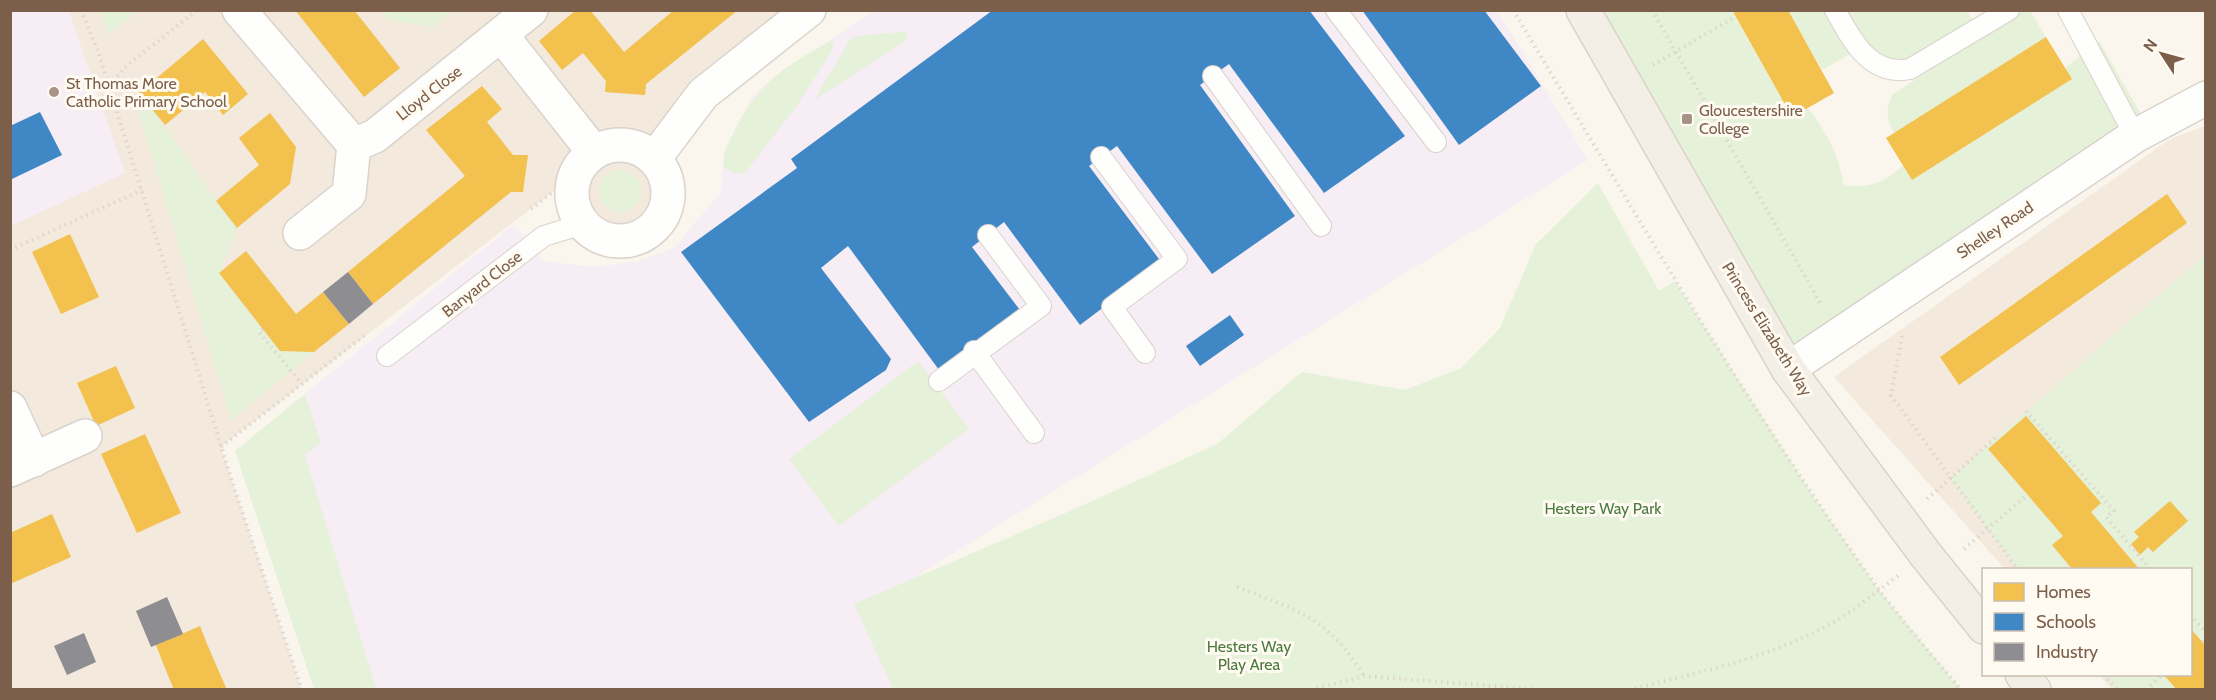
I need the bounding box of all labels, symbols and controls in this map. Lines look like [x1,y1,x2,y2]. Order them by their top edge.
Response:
north arrow [2132,24,2192,84]
text: N [2139,35,2161,56]
street label: Lloyd Close [392,62,466,124]
place label: St Thomas More Catholic Primary School [66,74,227,111]
marker: St Thomas More Catholic Primary School [47,85,61,99]
place label: Gloucestershire College [1699,101,1803,138]
marker: Gloucestershire College [1680,112,1694,126]
street label: Shelley Road [1953,197,2037,263]
street label: Banyard Close [438,247,526,321]
street label: Princess Elizabeth Way [1718,258,1816,400]
park label: Hesters Way Park [1544,499,1662,518]
legend [1982,568,2192,676]
text: Homes [2036,581,2091,603]
text: Schools [2036,611,2096,633]
park label: Hesters Way Play Area [1207,637,1291,674]
text: Industry [2036,641,2098,663]

